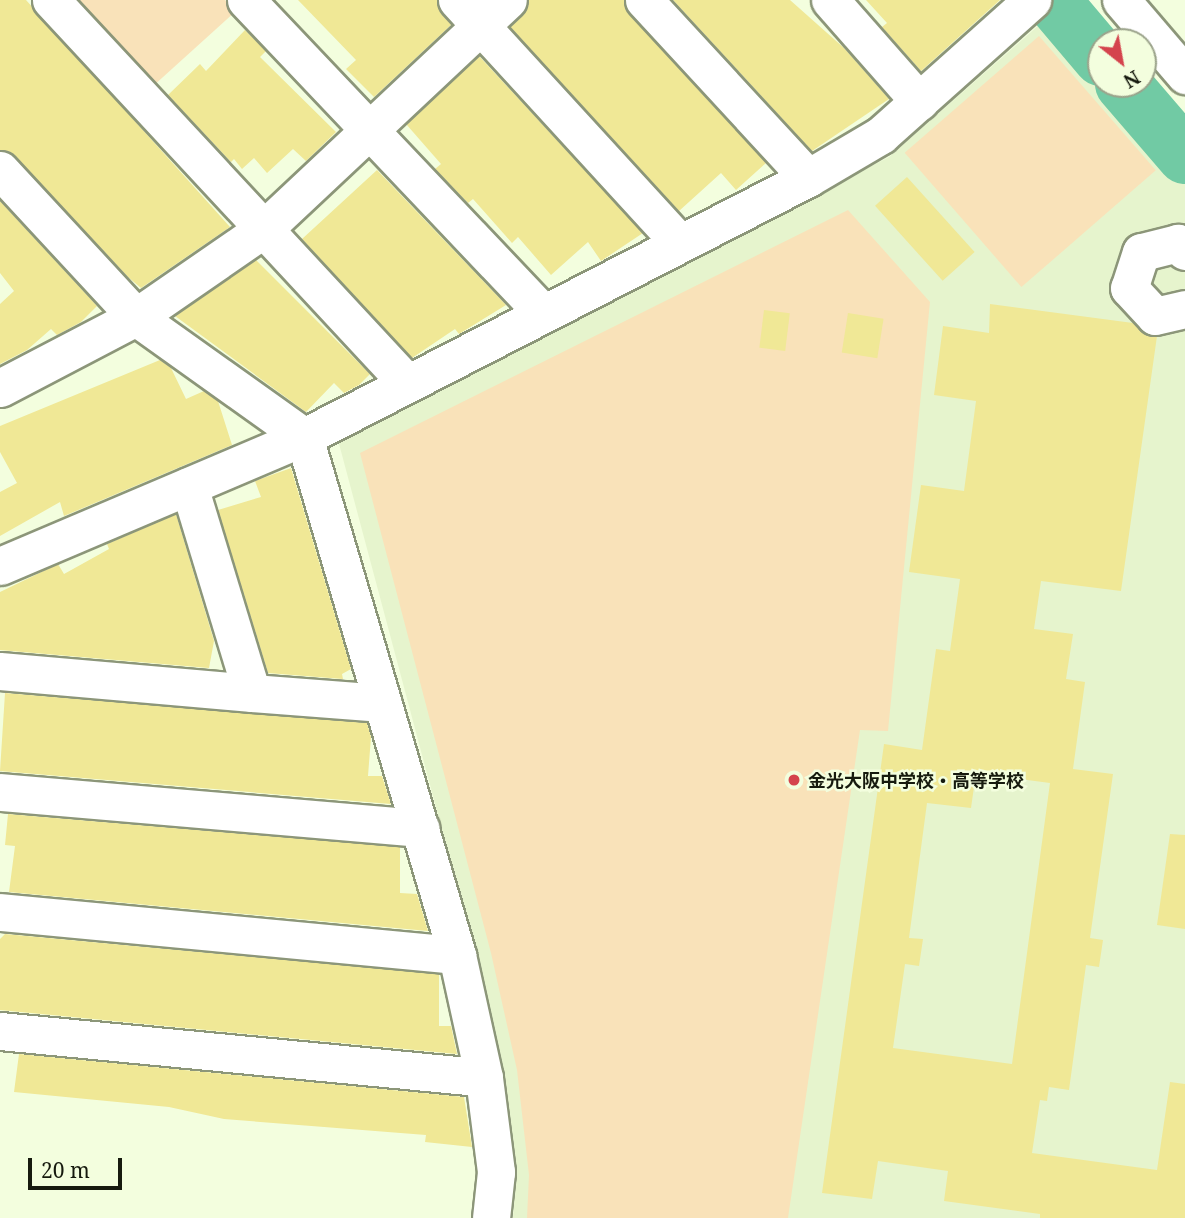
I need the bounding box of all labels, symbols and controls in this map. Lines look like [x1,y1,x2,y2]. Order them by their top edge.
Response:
north arrow [1087,28,1157,98]
text: N [1119,64,1145,94]
place label: 金光大阪中学校・高等学校 [808,769,1024,791]
marker: 金光大阪中学校・高等学校 [786,772,802,788]
scale bar [32,1144,126,1188]
text: 20 m [41,1156,90,1184]

